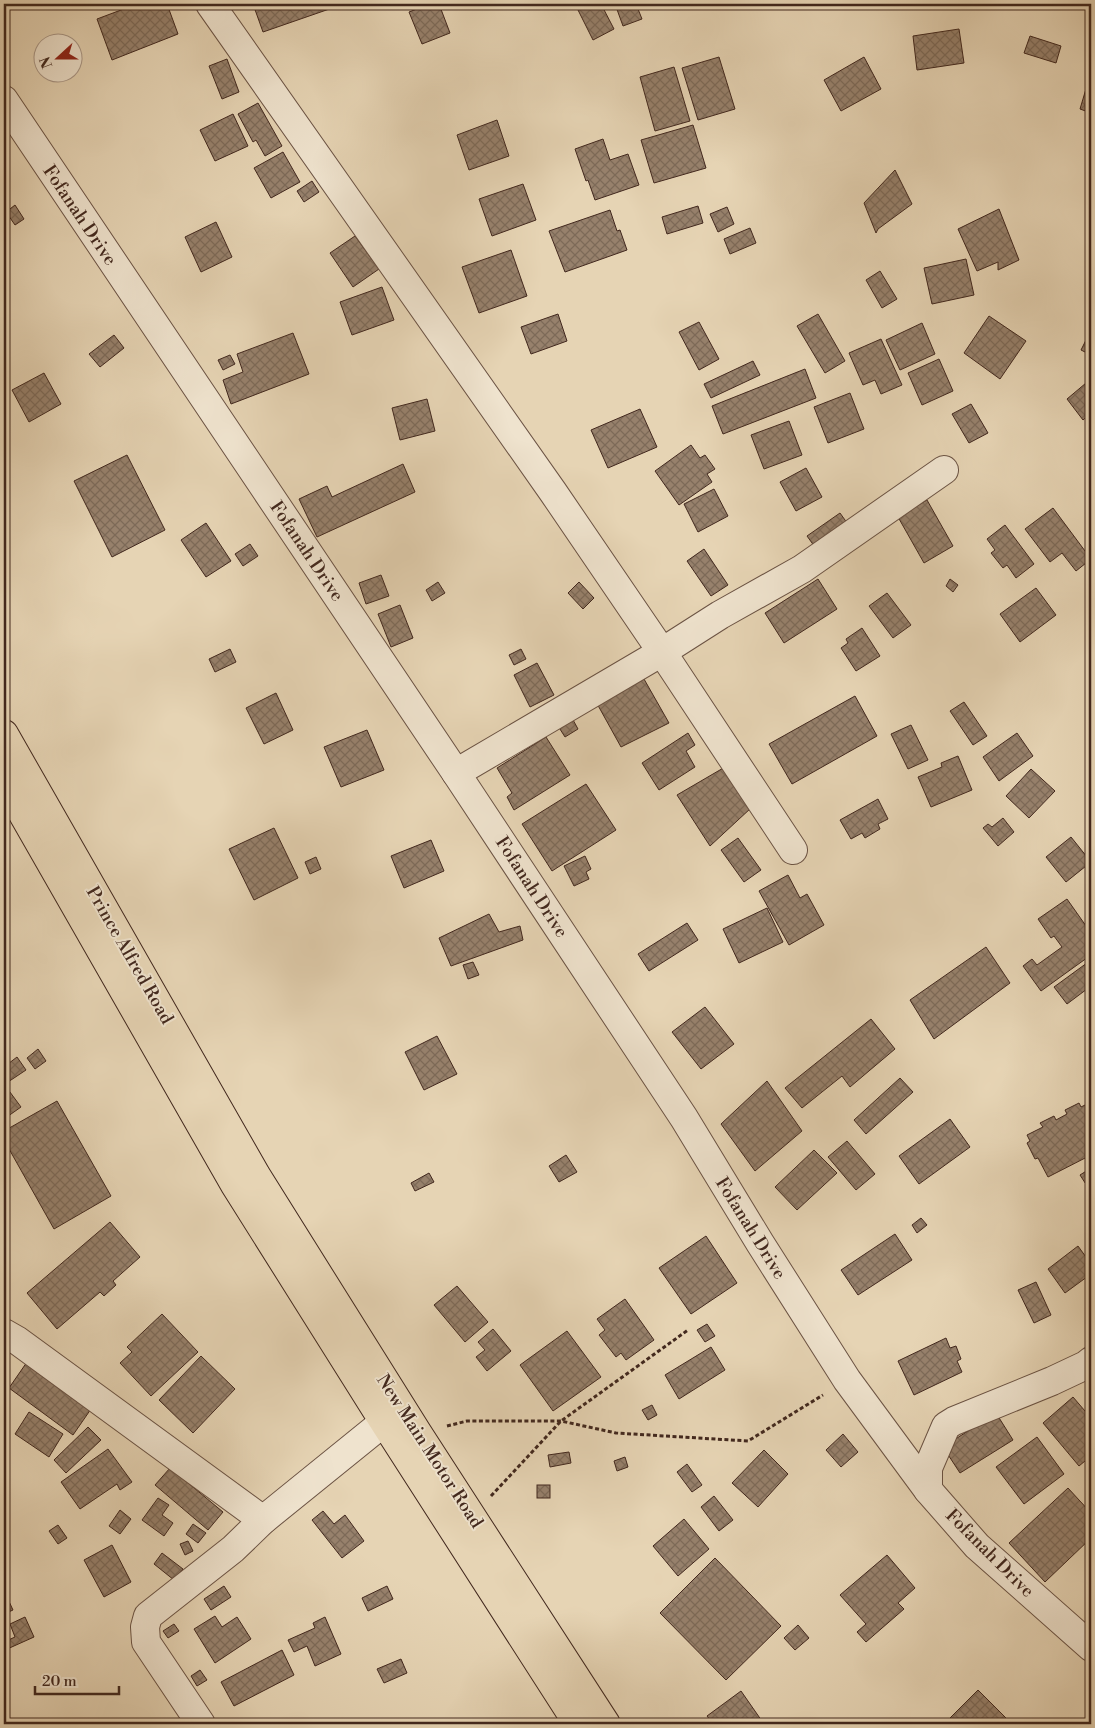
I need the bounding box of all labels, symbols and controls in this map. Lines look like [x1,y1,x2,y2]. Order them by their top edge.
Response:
north arrow [32,32,82,82]
text: N [36,54,57,71]
street label: Fofanah Drive [38,161,122,270]
street label: Fofanah Drive [265,497,349,606]
street label: Fofanah Drive [490,832,573,942]
street label: Prince Alfred Road [81,882,179,1029]
street label: Fofanah Drive [710,1173,791,1284]
street label: New Main Motor Road [371,1370,488,1533]
street label: Fofanah Drive [940,1504,1039,1603]
scale bar [35,1663,119,1695]
text: 20 m [42,1672,77,1691]

